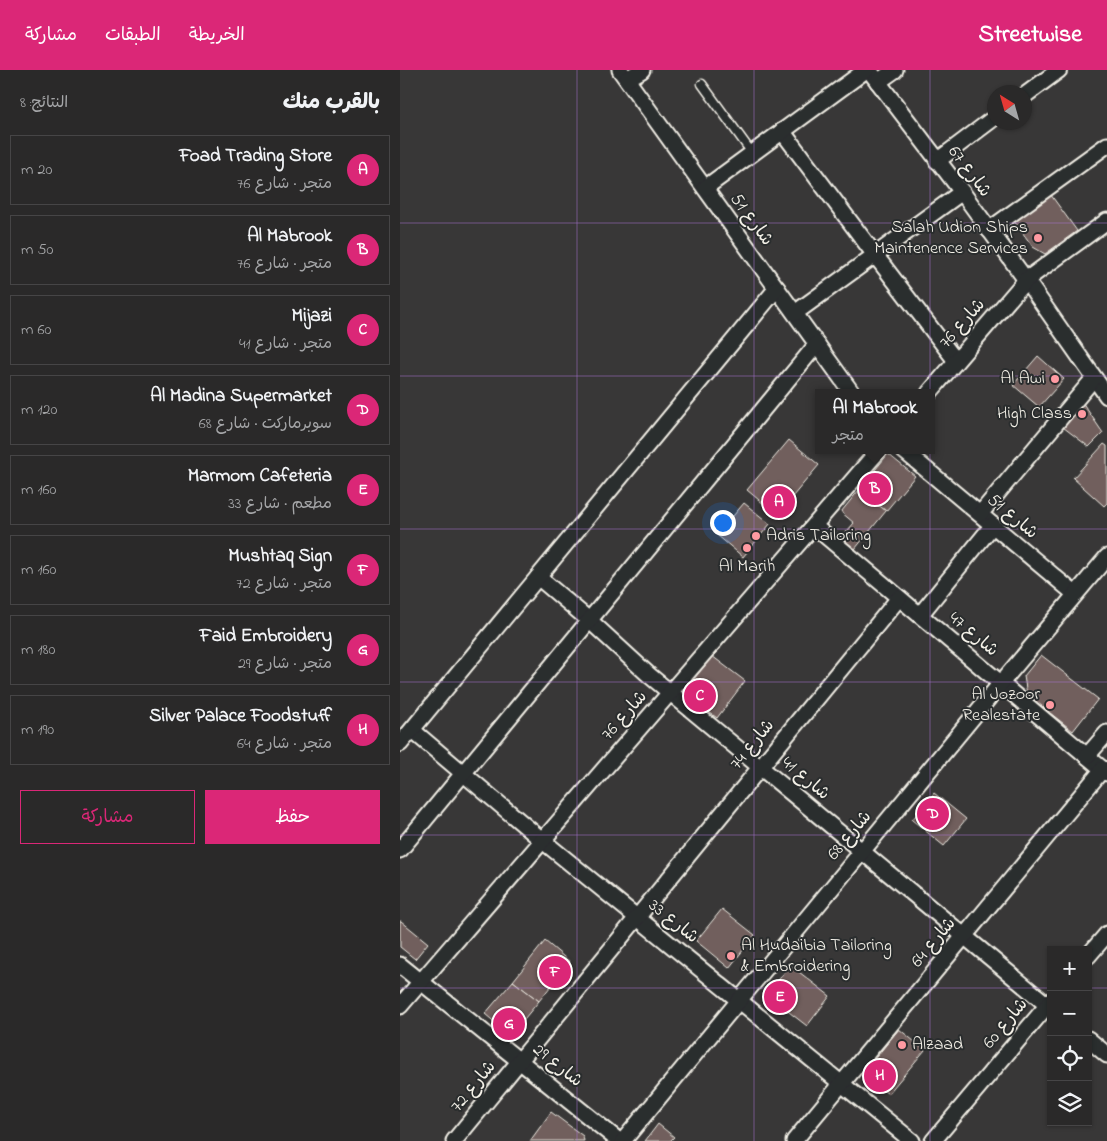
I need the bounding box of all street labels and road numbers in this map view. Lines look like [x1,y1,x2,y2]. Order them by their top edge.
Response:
street label: شارع 67 [941,141,997,203]
street label: شارع 51 [723,188,779,252]
street label: شارع 76 [934,293,992,355]
street label: شارع 51 [981,488,1043,546]
street label: شارع 47 [942,606,1004,664]
street label: شارع 76 [596,685,654,747]
street label: شارع 74 [725,714,781,776]
street label: شارع 41 [775,751,835,807]
street label: شارع 68 [821,805,879,867]
street label: شارع 33 [642,894,704,950]
street label: شارع 64 [905,912,963,974]
street label: شارع 60 [977,993,1035,1055]
street label: شارع 29 [526,1038,588,1094]
street label: شارع 72 [445,1056,503,1118]

